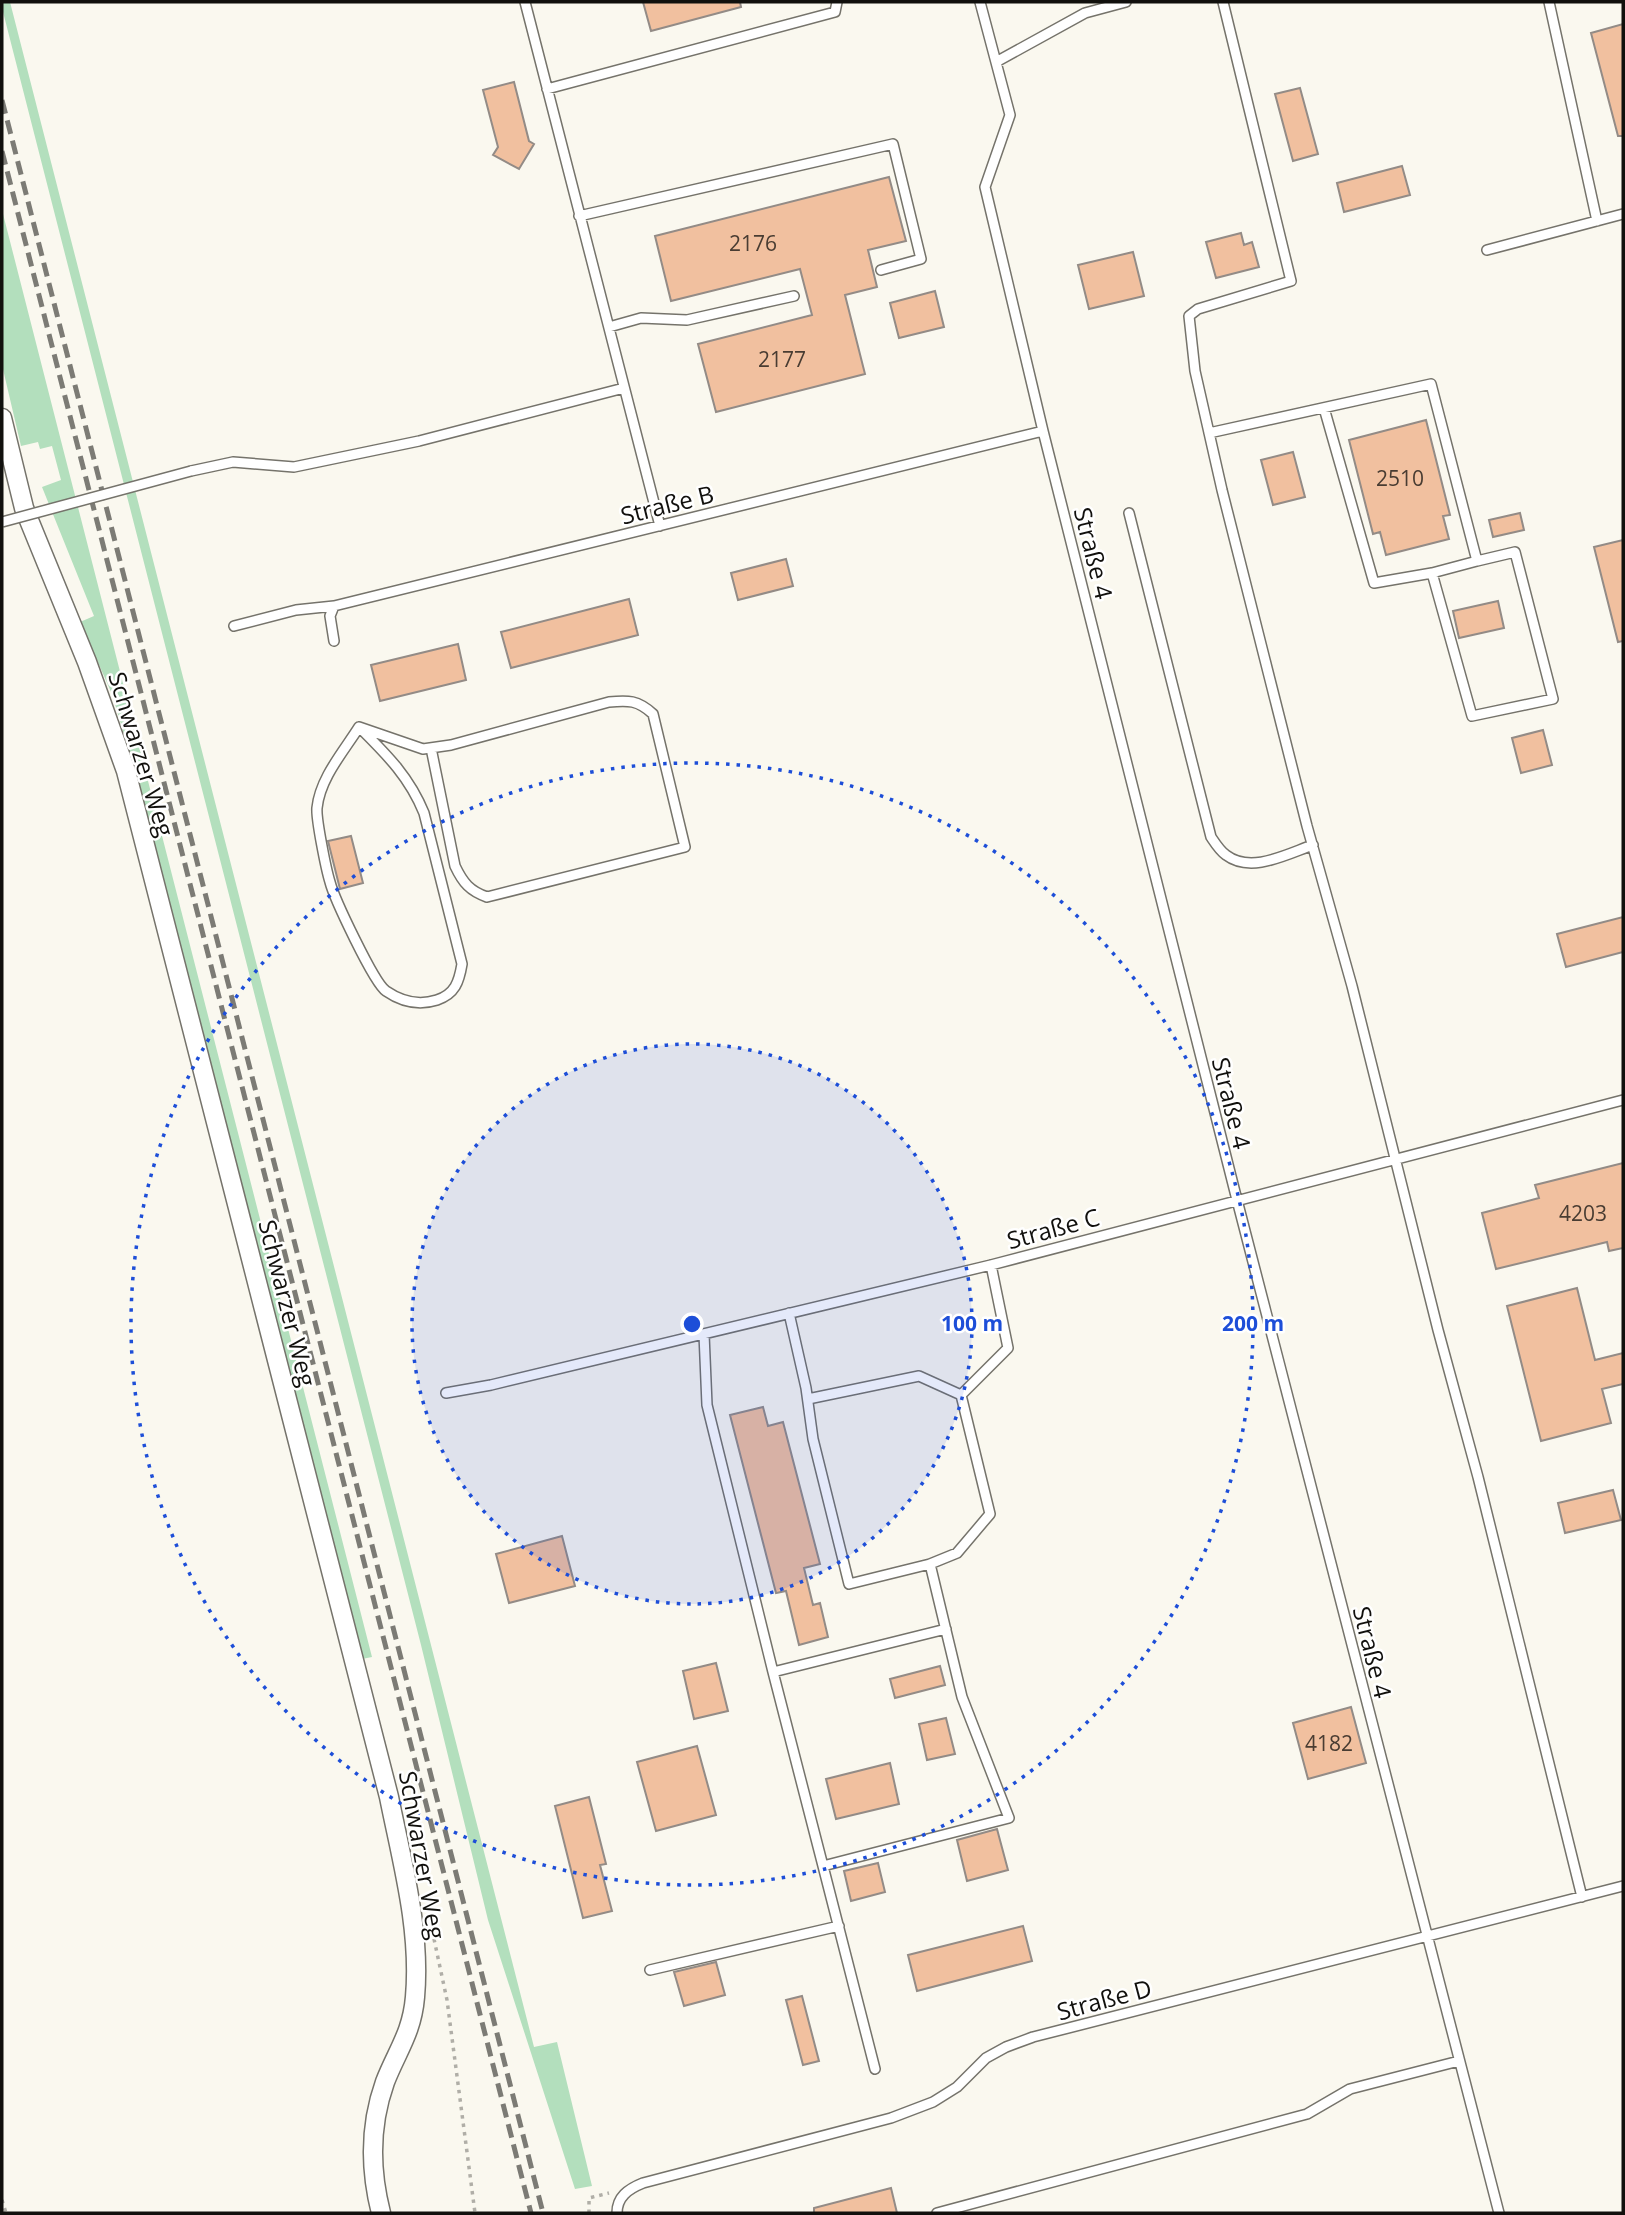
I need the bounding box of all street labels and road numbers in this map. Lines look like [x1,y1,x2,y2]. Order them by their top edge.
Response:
street label: Straße B [617,476,717,532]
street label: Straße 4 [1067,504,1121,602]
street label: Schwarzer Weg [101,668,183,840]
street label: Straße 4 [1205,1054,1259,1152]
street label: Straße C [1003,1200,1103,1256]
street label: Schwarzer Weg [251,1216,325,1390]
street label: Straße 4 [1346,1603,1400,1701]
street label: Schwarzer Weg [392,1768,454,1942]
street label: Straße D [1053,1971,1155,2027]

